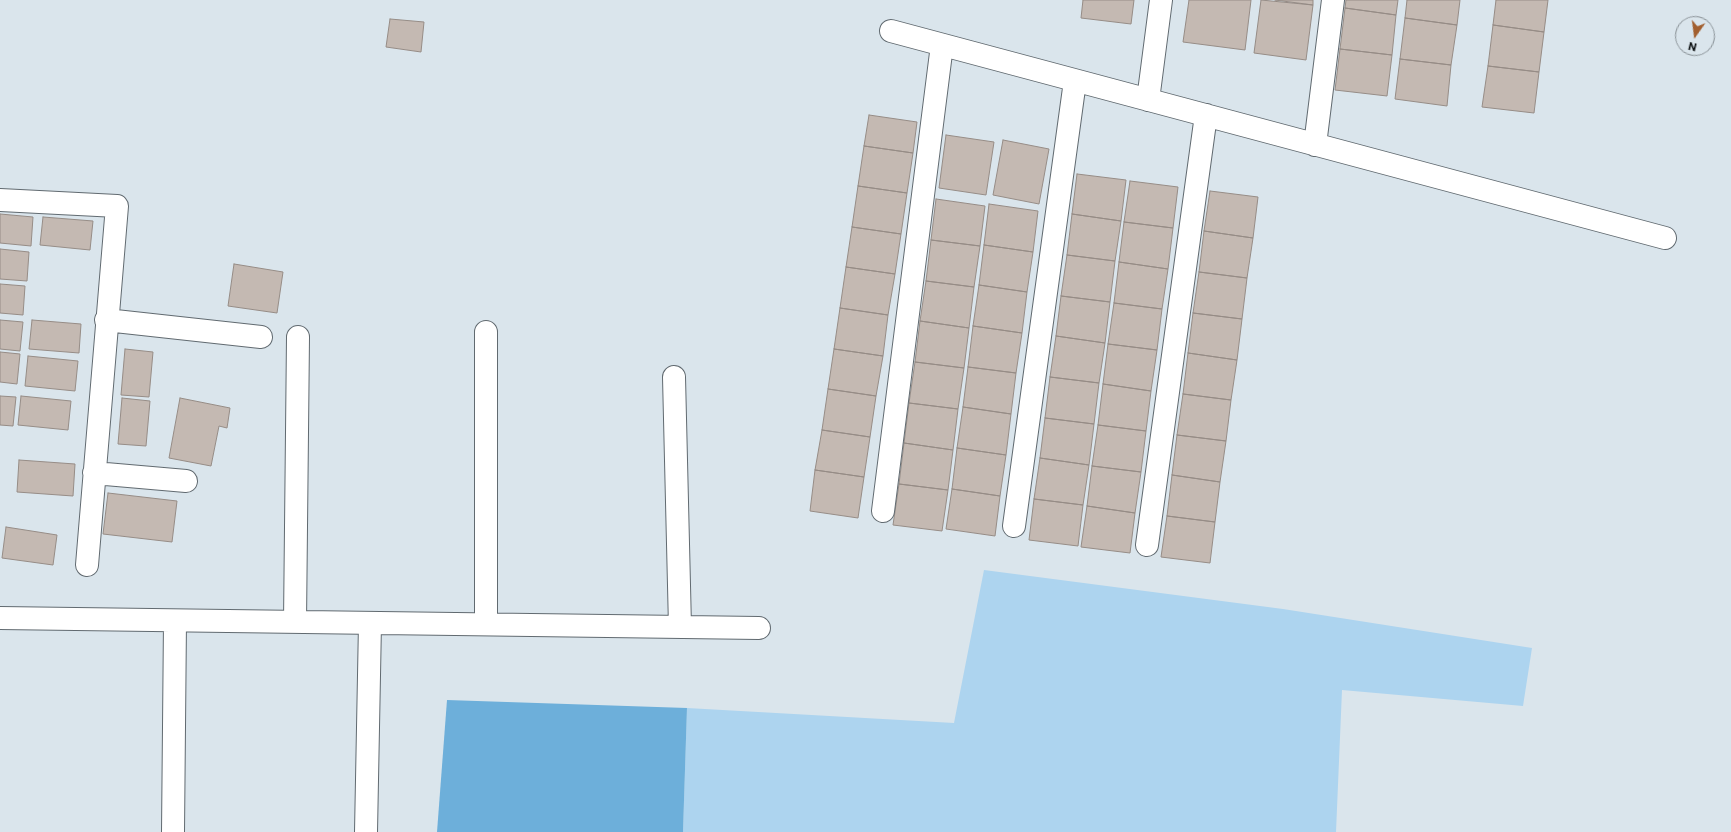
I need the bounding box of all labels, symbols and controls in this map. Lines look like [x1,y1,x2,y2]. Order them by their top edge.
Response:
north arrow [1675,16,1715,56]
text: N [1687,40,1698,54]

